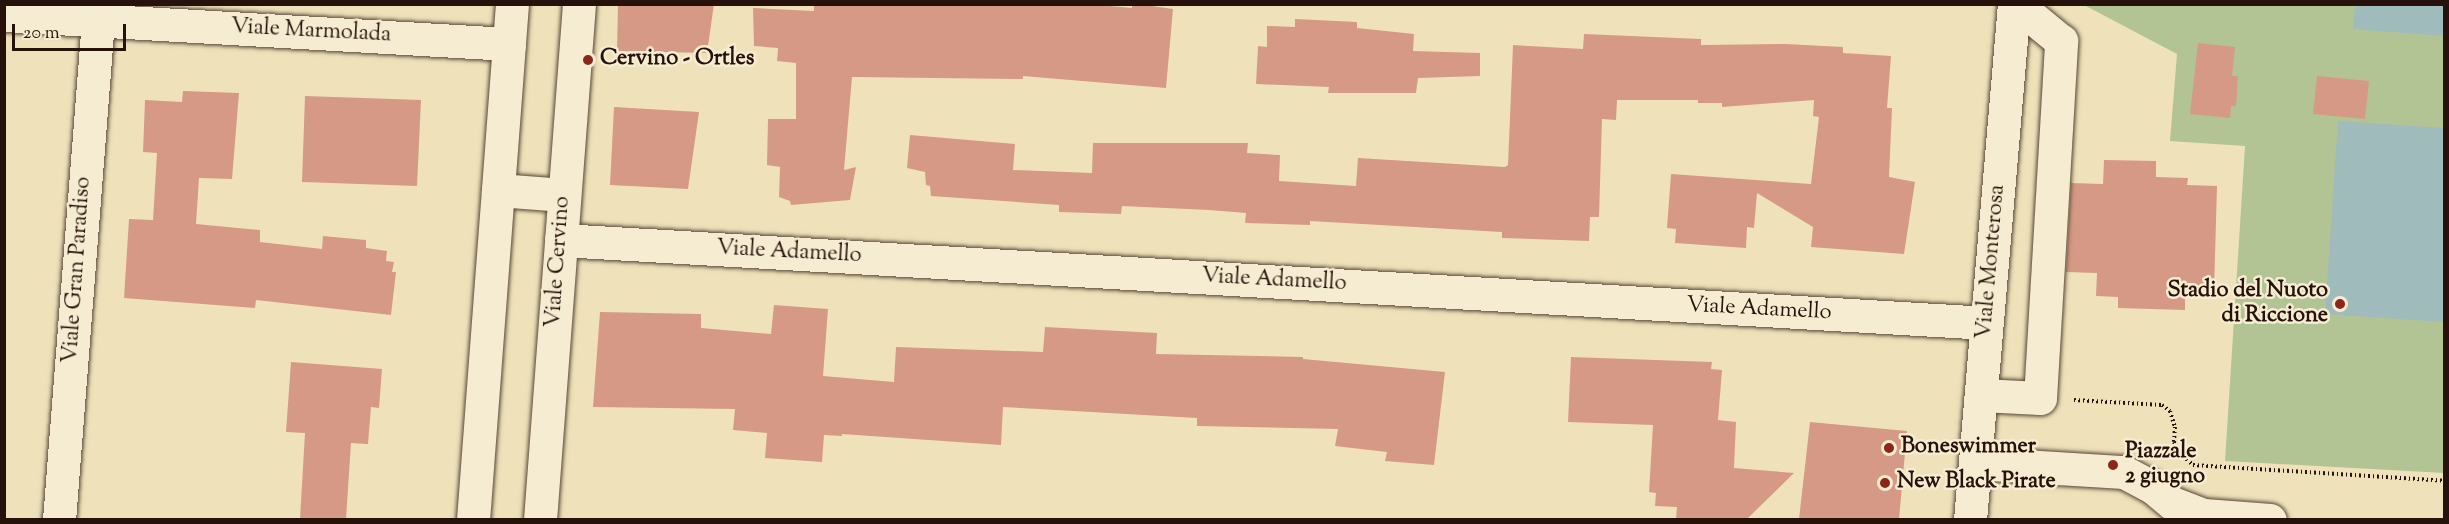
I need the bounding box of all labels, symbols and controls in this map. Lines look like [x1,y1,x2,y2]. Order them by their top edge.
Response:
scale bar [15,12,129,50]
street label: Viale Marmolada [230,15,392,49]
text: 20 m [23,21,60,47]
place label: Cervino - Ortles [600,47,754,73]
marker: Cervino - Ortles [581,53,595,67]
street label: Viale Gran Paradiso [58,176,98,364]
street label: Viale Monterosa [1972,184,2012,340]
street label: Viale Cervino [541,195,577,329]
street label: Viale Adamello [716,236,862,270]
street label: Viale Adamello [1201,264,1347,298]
place label: Stadio del Nuoto di Riccione [2167,278,2328,330]
street label: Viale Adamello [1686,293,1832,327]
marker: Stadio del Nuoto di Riccione [2333,297,2347,311]
place label: Boneswimmer [1901,435,2036,461]
place label: Piazzale 2 giugno [2125,439,2205,490]
marker: Boneswimmer [1882,441,1896,455]
marker: Piazzale 2 giugno [2106,458,2120,472]
place label: New Black Pirate [1897,470,2056,496]
marker: New Black Pirate [1878,476,1892,490]

